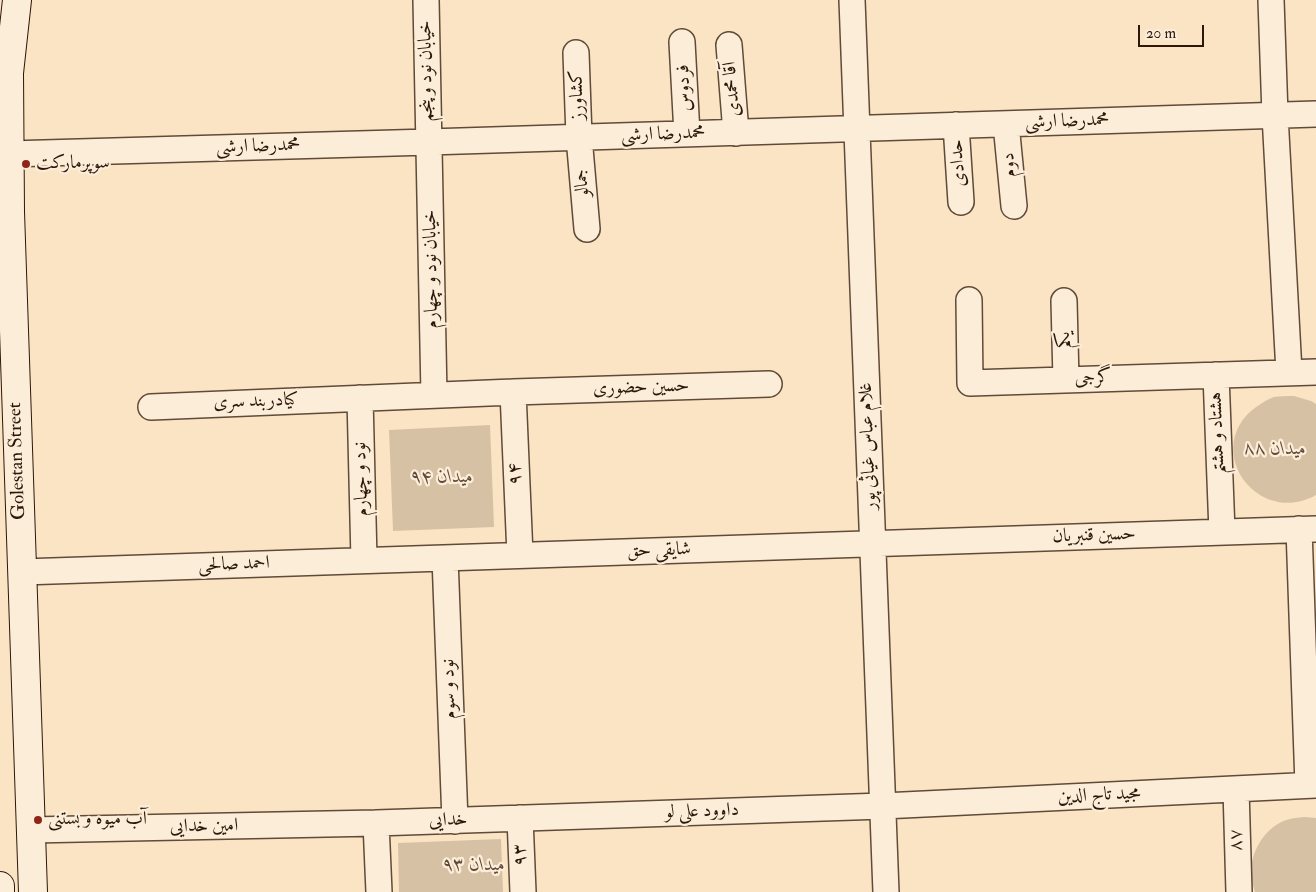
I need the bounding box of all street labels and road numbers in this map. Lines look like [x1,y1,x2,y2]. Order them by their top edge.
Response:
street label: خیابان نود و پنجم [415,20,439,122]
street label: آقا محمدی [719,60,747,118]
street label: فردوس [672,64,698,112]
street label: کشاورز [566,69,590,121]
street label: محمدرضا ارشی [1025,109,1109,135]
street label: محمدرضا ارشی [621,122,705,148]
street label: محمدرضا ارشی [216,134,300,160]
street label: حدادی [946,138,972,188]
street label: دوم [998,152,1022,178]
street label: جمالو [570,168,596,198]
street label: خیابان نود و چهارم [420,209,444,329]
street label: یکم [1053,331,1077,349]
street label: گرجی [1074,367,1112,391]
street label: حسین حضوری [592,375,690,401]
street label: غلام عباس غیاثی ‌پور [855,382,883,510]
street label: کیادربند سری [213,389,299,415]
street label: هشتاد و هشتم [1205,391,1231,475]
street label: Golestan Street [5,402,31,520]
street label: نود و چهارم [349,441,375,517]
street label: ۹۴ [504,462,528,486]
street label: حسین قنبریان [1052,523,1136,549]
street label: شایقی حق [627,538,691,564]
street label: احمد صالحی [198,552,270,578]
street label: نود و سوم [438,658,462,720]
street label: مجید تاج الدین [1057,782,1141,810]
street label: داوود علی لو [664,799,740,825]
street label: خدایی [428,809,468,833]
street label: امین خدایی [170,815,238,839]
street label: ۸۷ [1225,829,1249,851]
street label: ۹۳ [509,843,533,867]

